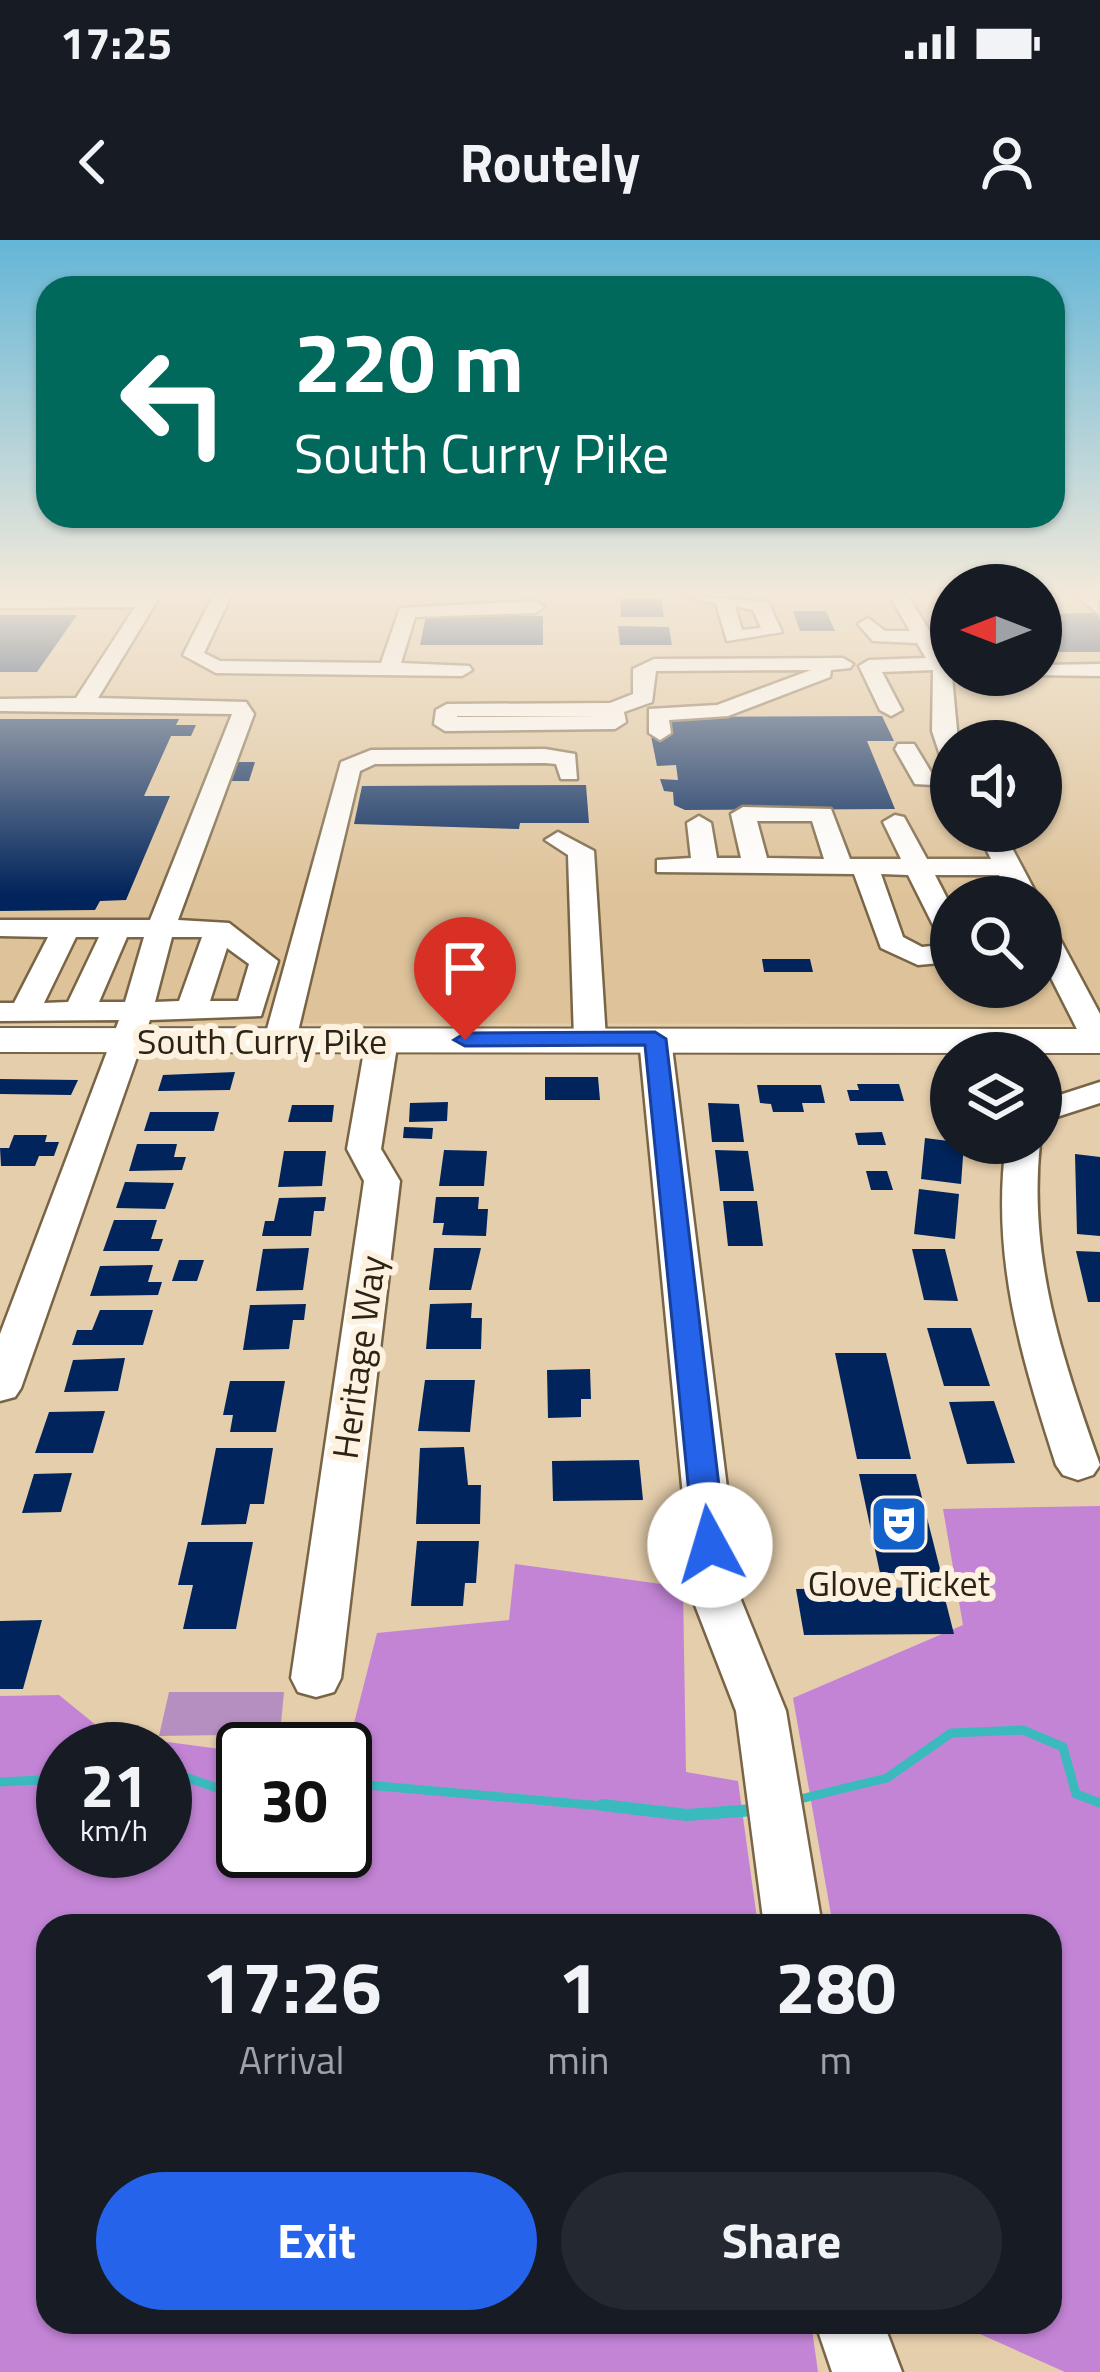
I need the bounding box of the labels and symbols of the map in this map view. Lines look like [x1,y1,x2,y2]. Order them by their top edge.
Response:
north arrow [930,564,1062,696]
pin [414,917,516,1040]
street label: South Curry Pike [137,1013,387,1068]
street label: Heritage Way [317,1252,399,1462]
position arrow [647,1482,773,1608]
theatre icon: Glove Ticket [868,1493,930,1555]
place label: Glove Ticket [808,1555,990,1610]
speed limit sign: 30 [216,1722,372,1878]

